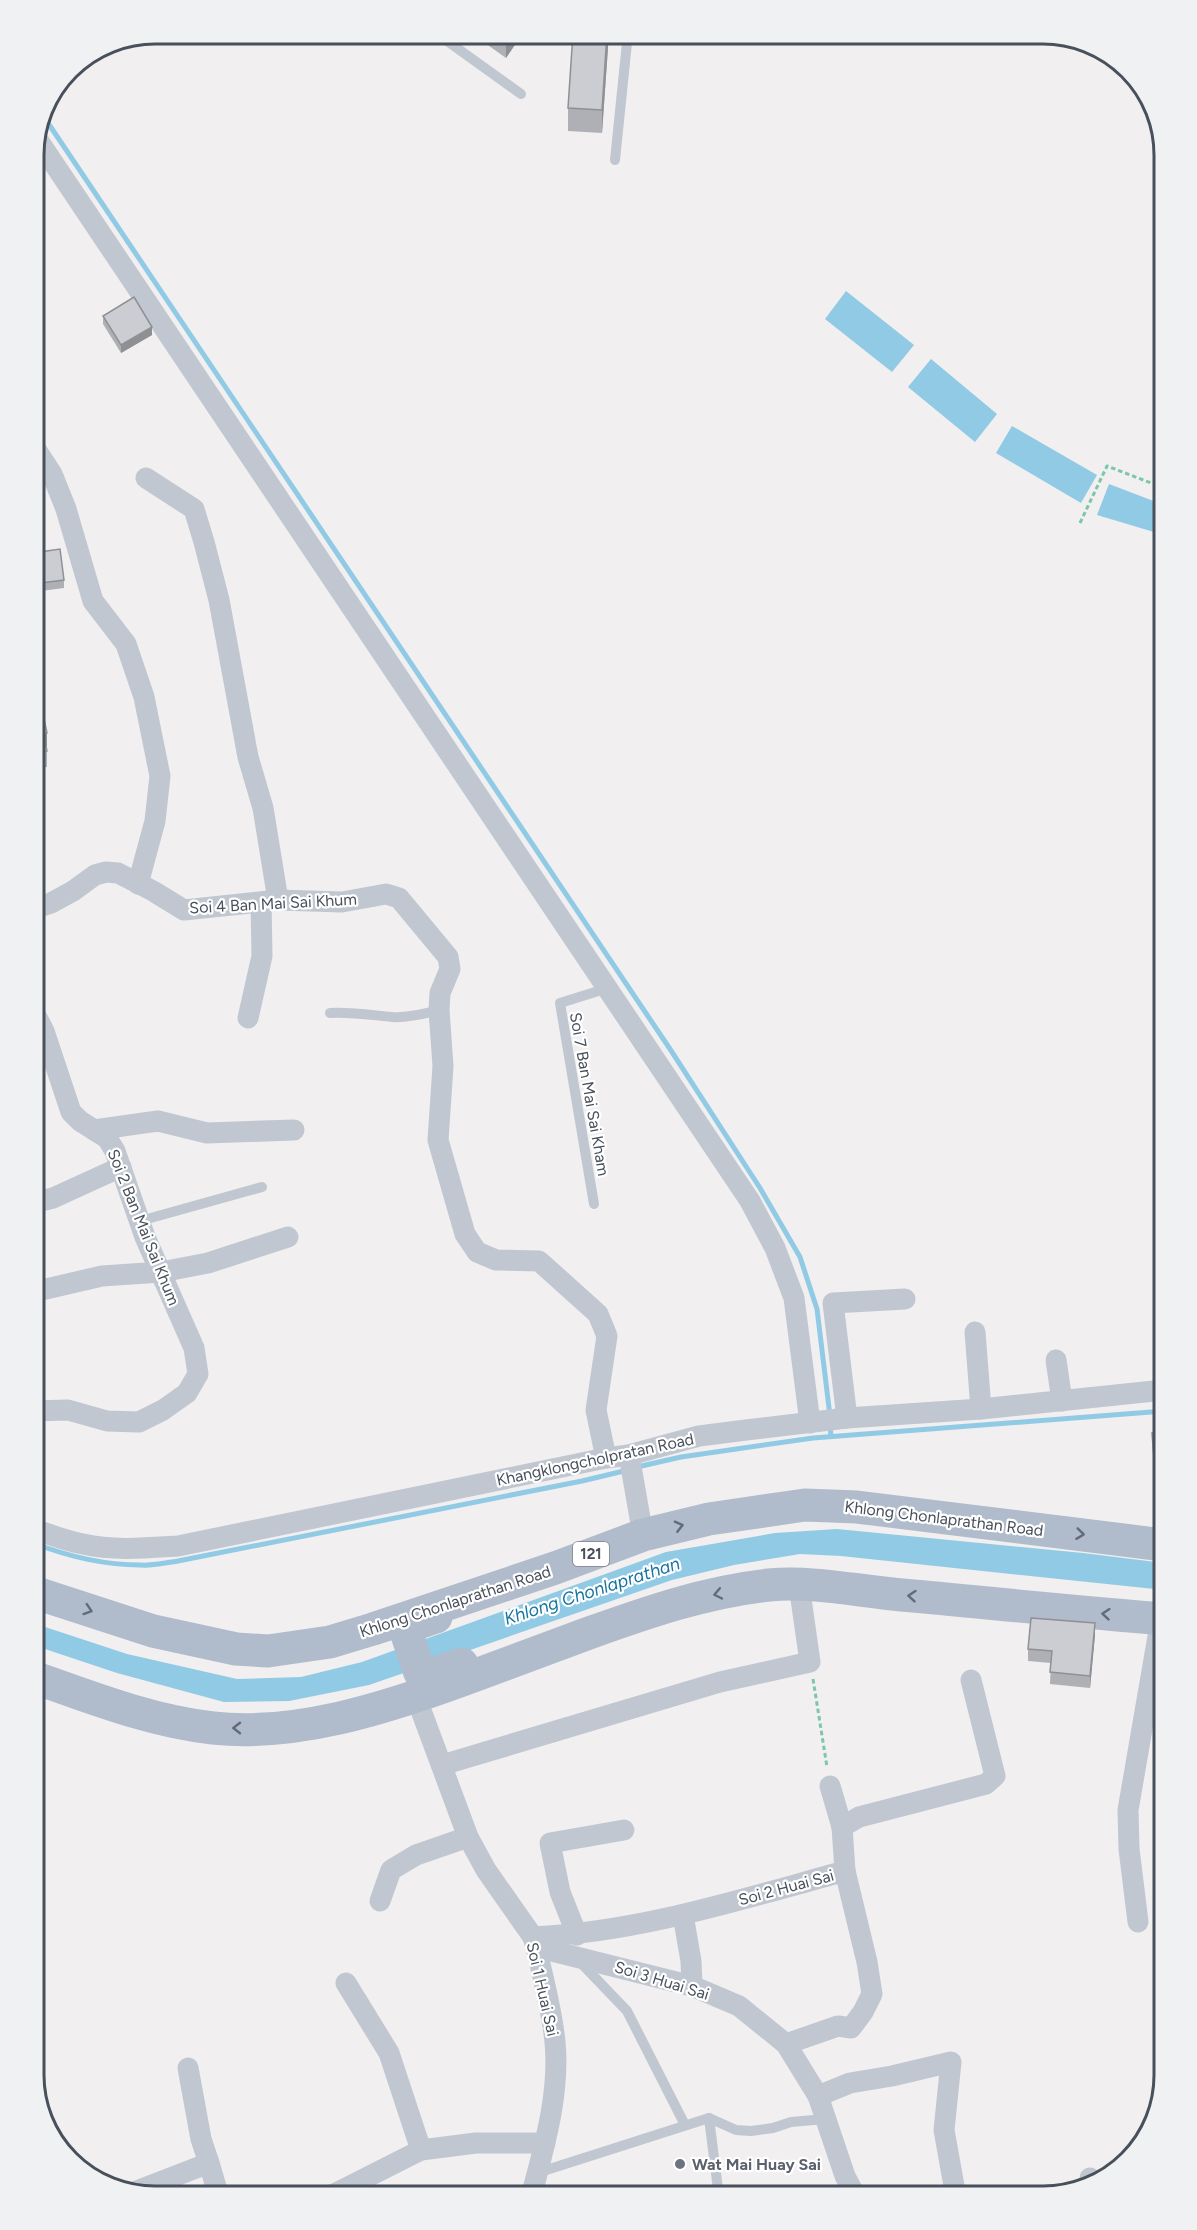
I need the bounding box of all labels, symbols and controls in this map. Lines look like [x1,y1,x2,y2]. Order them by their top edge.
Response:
street label: Soi 4 Ban Mai Sai Khum [189,890,357,917]
street label: Soi 7 Ban Mai Sai Kham [566,1011,613,1177]
street label: Soi 2 Ban Mai Sai Khum [103,1146,184,1308]
street label: Khangklongcholpratan Road [495,1429,696,1490]
street label: Khlong Chonlaprathan Road [844,1497,1044,1540]
one-way arrow [673,1521,683,1534]
one-way arrow [1075,1528,1085,1540]
road number: 121 [573,1542,609,1566]
water label: Khlong Chonlaprathan [501,1552,683,1630]
street label: Khlong Chonlaprathan Road [357,1562,553,1641]
one-way arrow [713,1587,723,1600]
one-way arrow [907,1590,916,1603]
one-way arrow [82,1603,93,1616]
one-way arrow [1101,1608,1110,1621]
one-way arrow [232,1722,241,1734]
street label: Soi 2 Huai Sai [736,1866,836,1909]
street label: Soi 1 Huai Sai [522,1940,563,2038]
street label: Soi 3 Huai Sai [612,1957,711,2004]
place label: Wat Mai Huay Sai [692,2155,821,2174]
marker: Wat Mai Huay Sai [673,2157,687,2171]

